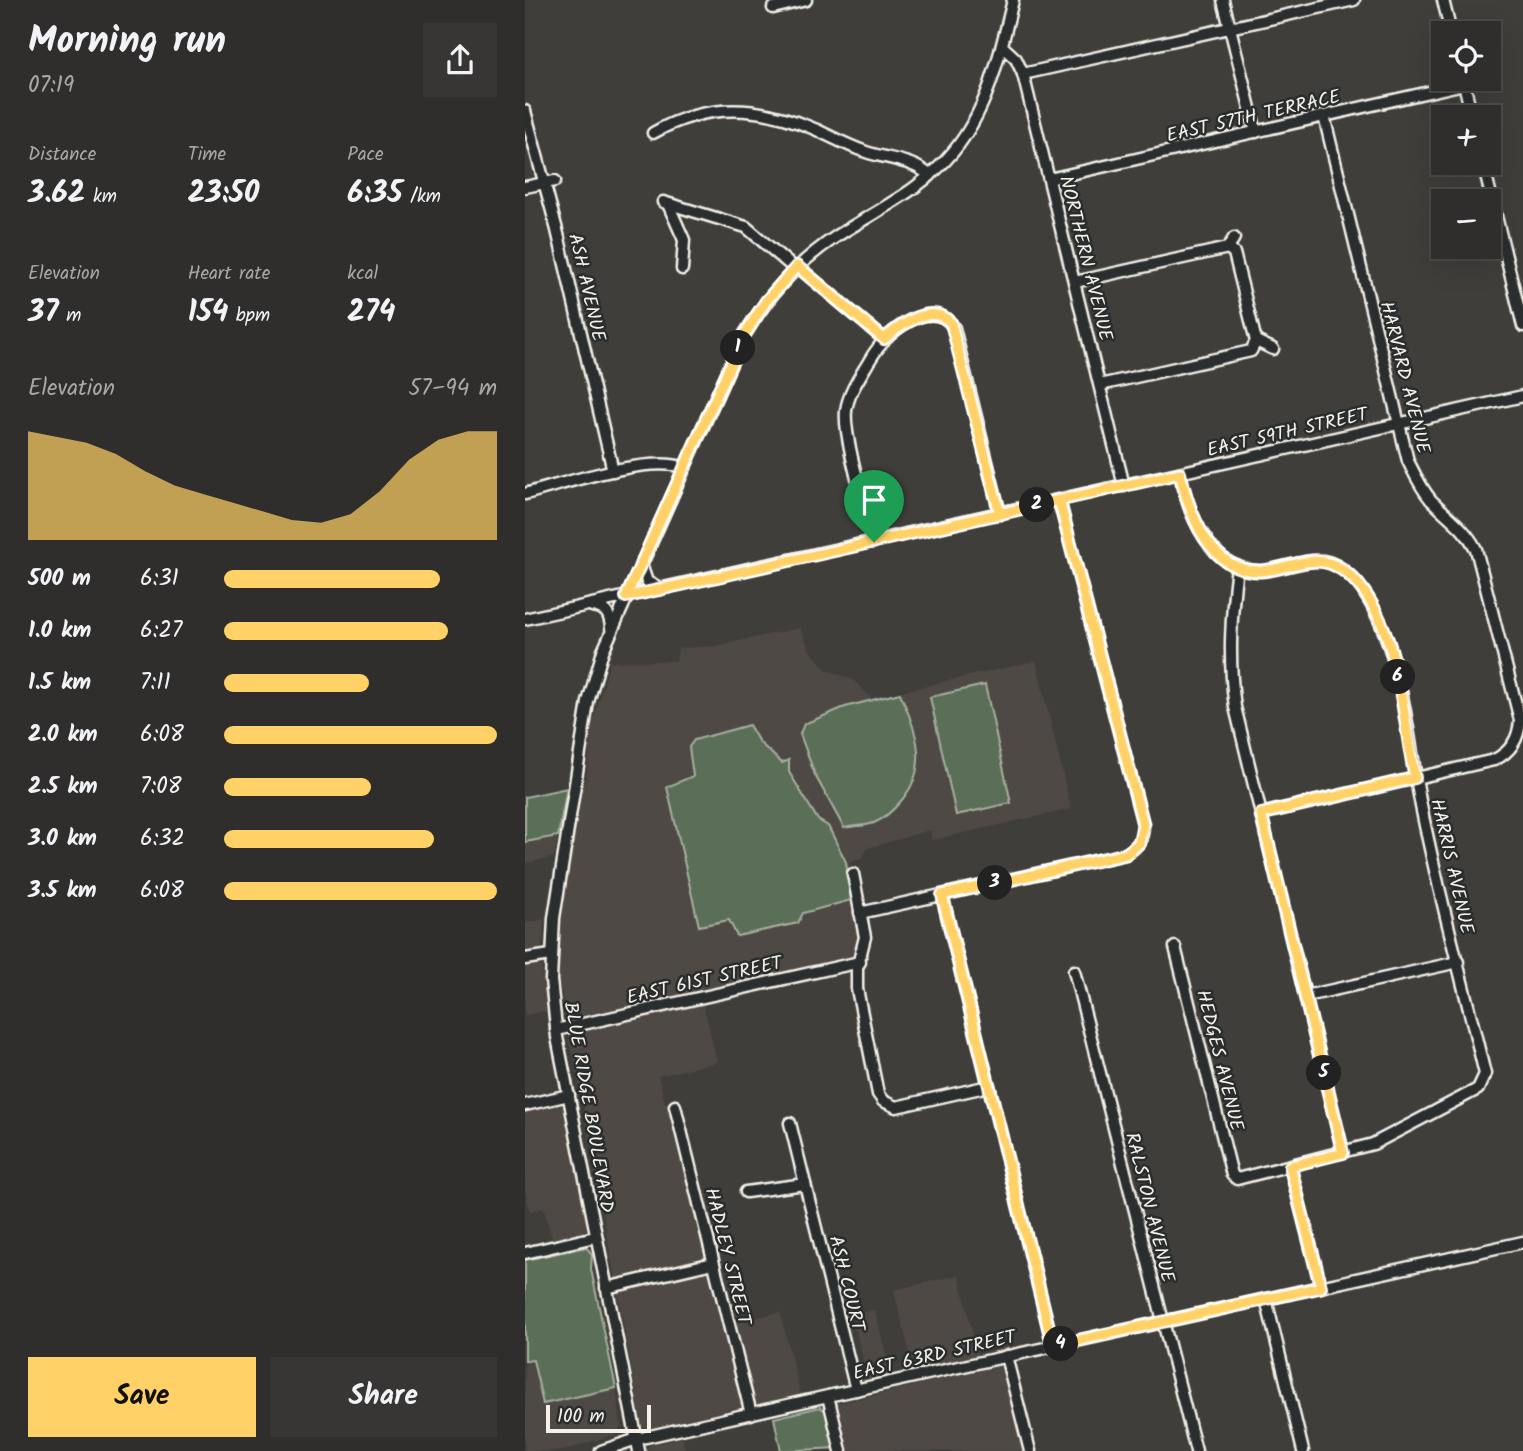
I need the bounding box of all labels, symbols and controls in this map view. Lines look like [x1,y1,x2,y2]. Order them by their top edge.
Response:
text: Morning run [28,12,226,72]
map controls [1431,21,1501,259]
button: locate [1431,21,1501,91]
button: share [423,23,497,97]
text: 07:19 [28,68,74,104]
street label: EAST 57TH TERRACE [1164,82,1344,152]
button: + [1431,105,1501,175]
text: Distance [28,140,96,170]
text: Time [188,140,226,170]
text: Pace [347,140,384,170]
text: 3.62 [28,170,85,218]
text: 23:50 [188,170,260,218]
text: 6:35 [347,170,403,218]
street label: NORTHERN AVENUE [1050,173,1120,345]
text: km [85,182,117,212]
text: /km [403,182,441,212]
button: − [1431,189,1501,259]
street label: ASH AVENUE [559,230,613,345]
text: Elevation [28,259,100,289]
text: Heart rate [188,259,270,289]
text: kcal [347,259,378,289]
text: 37 [28,289,59,337]
text: 154 [188,289,228,337]
text: 274 [347,289,395,337]
street label: HARVARD AVENUE [1371,298,1438,458]
text: m [59,301,81,331]
text: bpm [228,301,270,331]
pin: 1 [721,330,755,366]
text: 1 [735,332,740,362]
text: Elevation [28,371,115,407]
text: 57–94 m [409,371,497,407]
street label: EAST 59TH STREET [1204,399,1373,466]
pin [844,470,904,542]
icon: arrive [855,481,893,519]
pin: 2 [1019,488,1055,522]
text: 2 [1031,489,1042,519]
text: 500 m [28,561,91,597]
text: 6:31 [140,561,179,597]
text: 1.0 km [28,613,91,649]
text: 6:27 [140,613,182,649]
pin: 6 [1381,660,1415,694]
text: 6 [1392,661,1403,691]
text: 1.5 km [28,665,91,701]
text: 7:11 [140,665,171,701]
text: 2.0 km [28,717,98,753]
text: 6:08 [140,717,184,753]
text: 2.5 km [28,769,98,805]
text: 7:08 [140,769,182,805]
street label: HARRIS AVENUE [1421,796,1481,938]
text: 3.0 km [28,821,97,857]
text: 6:32 [140,821,185,857]
pin: 3 [977,866,1013,900]
text: 3 [989,867,1000,897]
text: 3.5 km [28,873,97,909]
text: 6:08 [140,873,184,909]
street label: EAST 61ST STREET [624,948,787,1013]
street label: HEDGES AVENUE [1187,987,1251,1135]
street label: BLUE RIDGE BOULEVARD [555,999,621,1215]
pin: 5 [1307,1056,1341,1090]
text: 5 [1319,1057,1328,1087]
street label: RALSTON AVENUE [1116,1129,1182,1286]
street label: HADLEY STREET [696,1185,759,1330]
street label: ASH COURT [820,1232,873,1336]
street label: EAST 63RD STREET [850,1322,1021,1389]
pin: 4 [1043,1326,1079,1362]
text: 4 [1055,1328,1066,1358]
button: Save [28,1357,256,1437]
button: Share [270,1357,497,1437]
scale bar [546,1402,651,1434]
text: 100 m [557,1402,605,1432]

